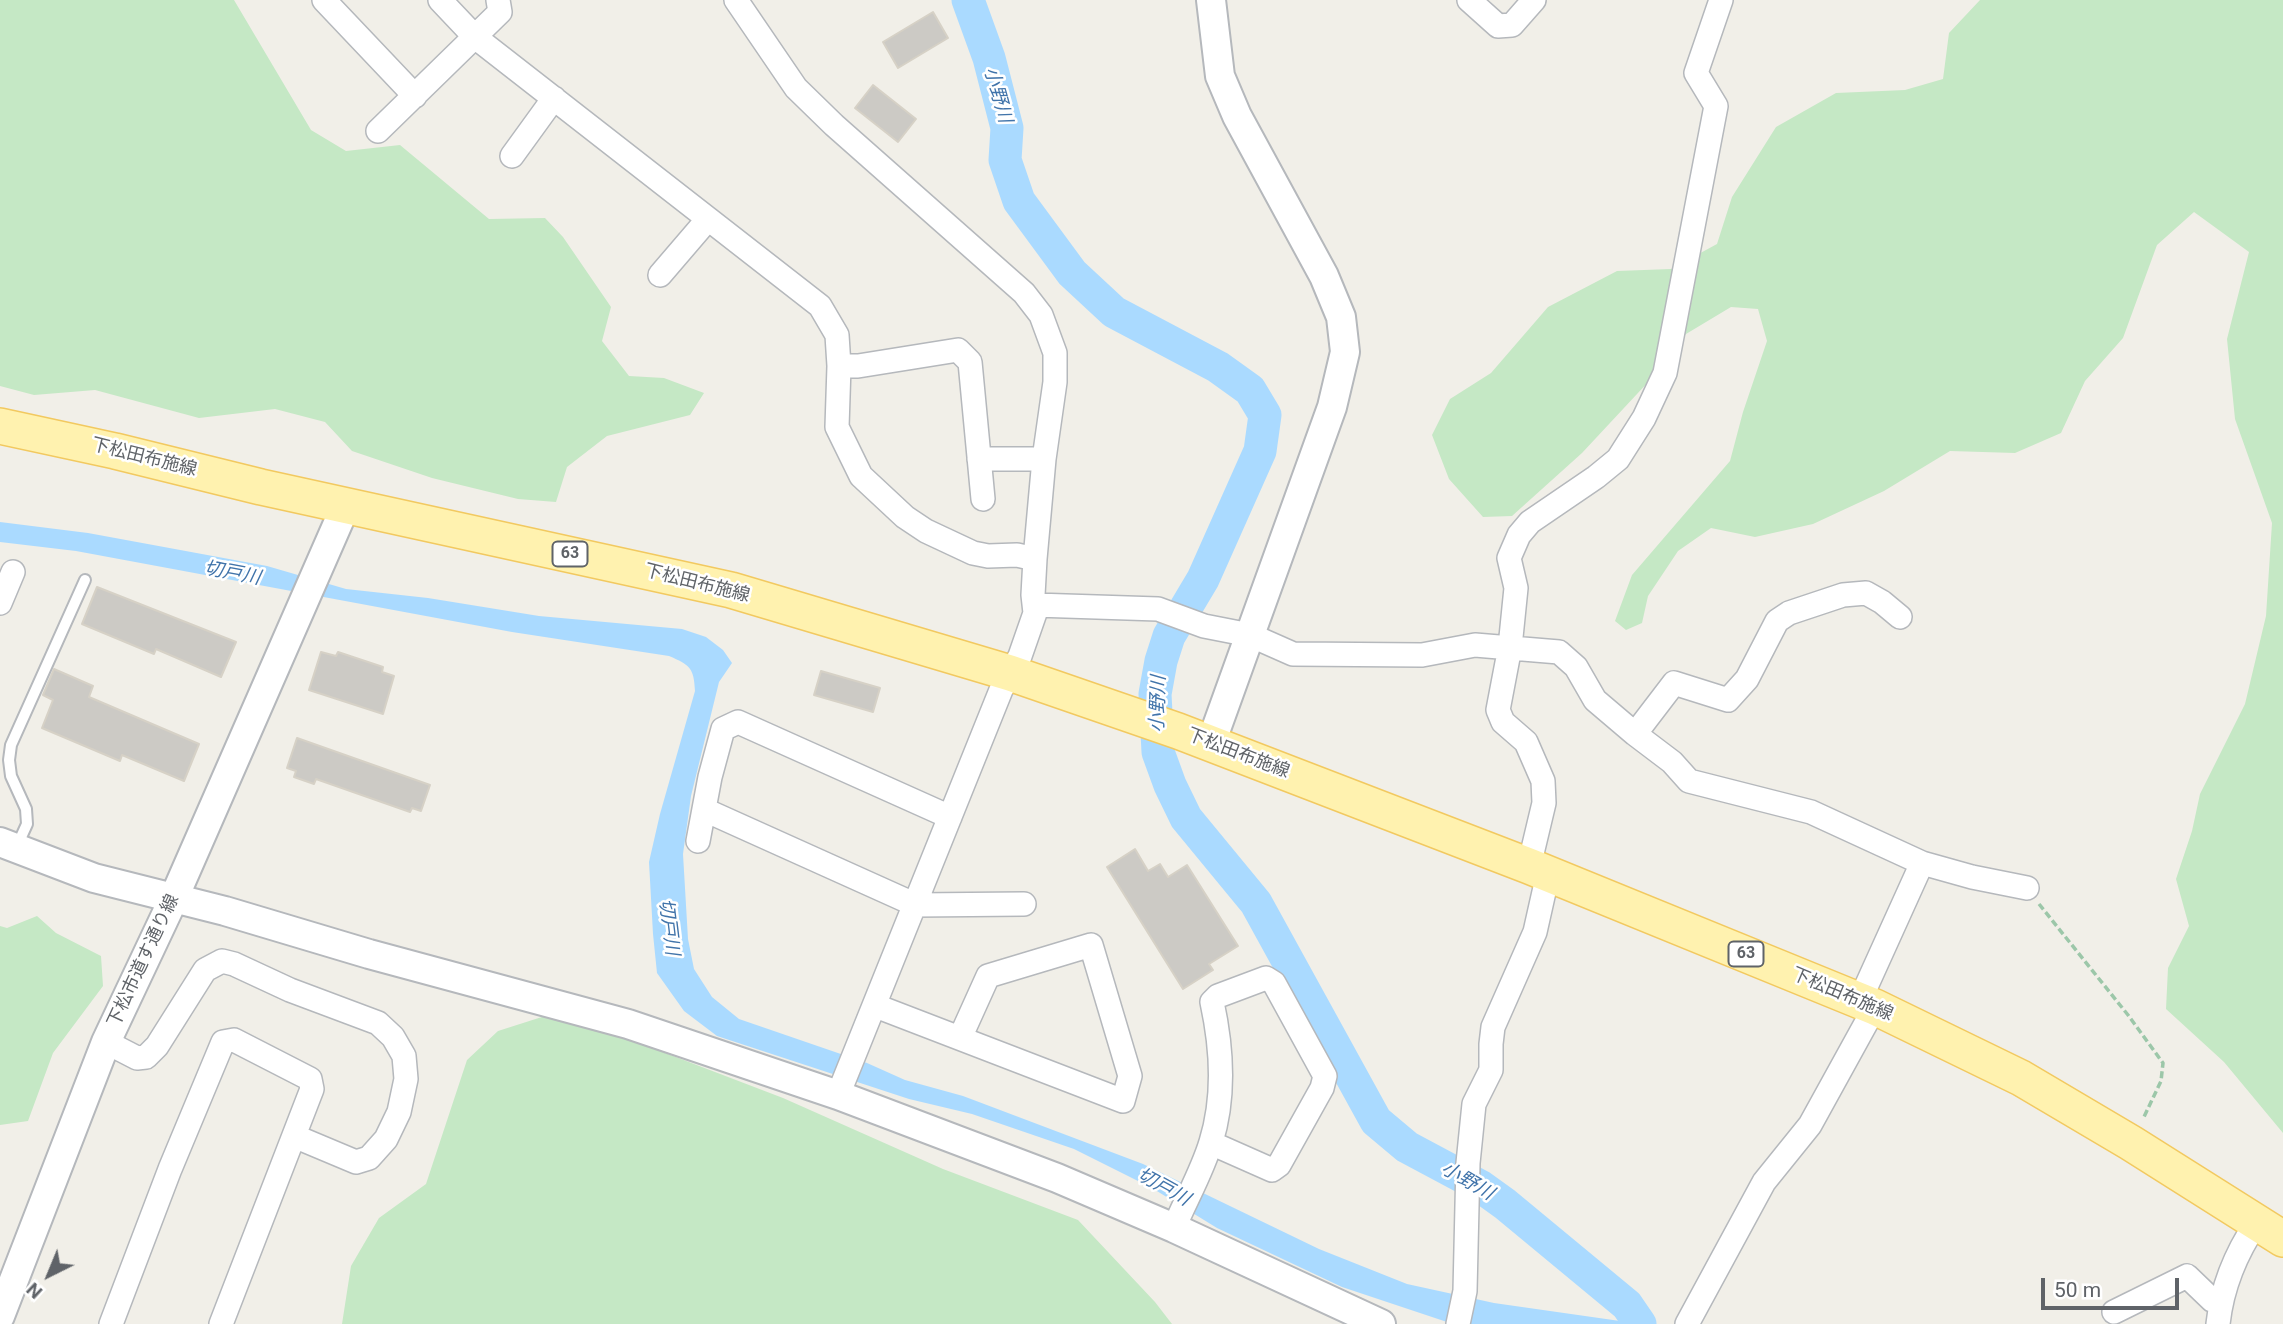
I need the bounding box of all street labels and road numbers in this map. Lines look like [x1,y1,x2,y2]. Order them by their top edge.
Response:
street label: 下松田布施線 [89,434,199,482]
road number: 63 [552,541,588,566]
street label: 下松田布施線 [642,560,752,608]
street label: 下松田布施線 [1184,725,1292,783]
street label: 下松市道す通り線 [104,891,184,1031]
road number: 63 [1728,942,1764,966]
street label: 下松田布施線 [1788,964,1896,1026]

